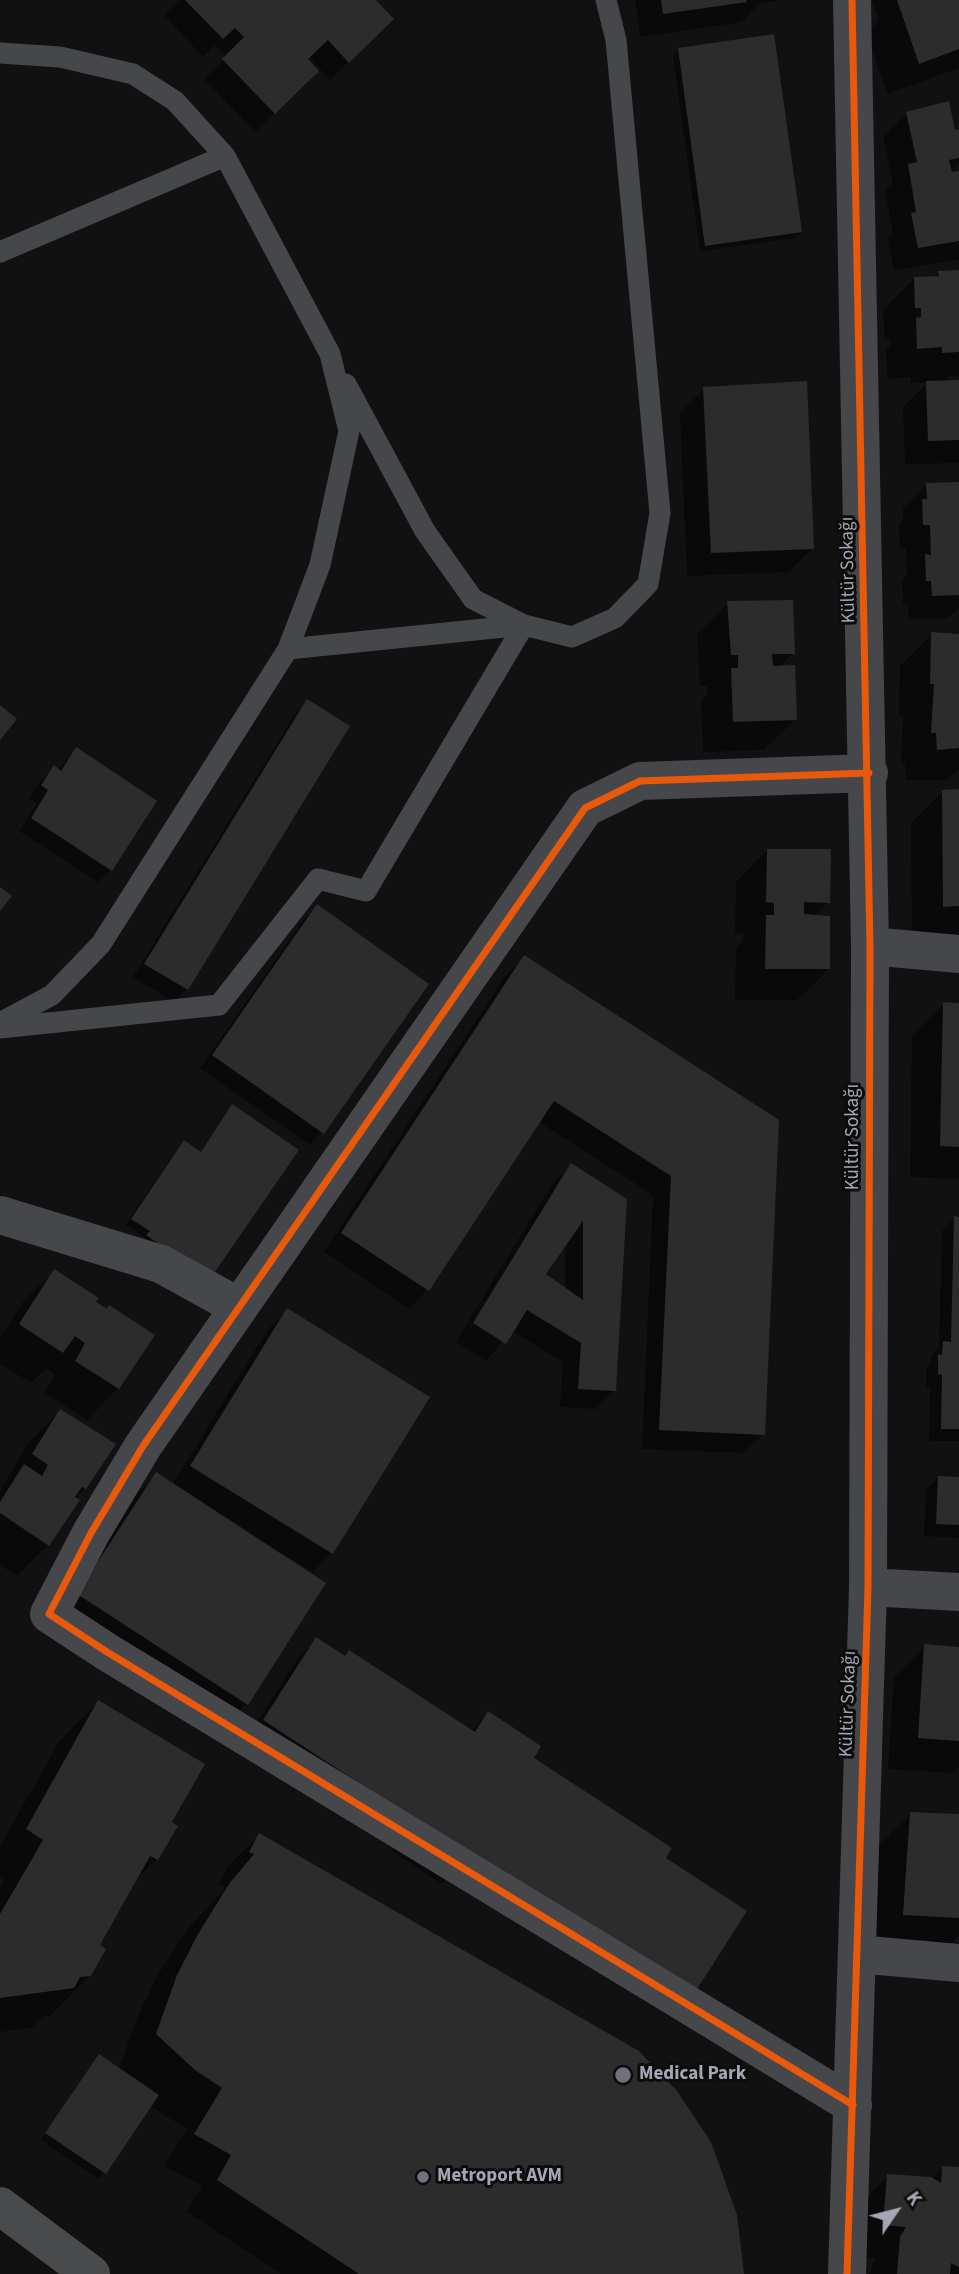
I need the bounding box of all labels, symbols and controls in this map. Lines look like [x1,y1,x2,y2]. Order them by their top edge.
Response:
street label: Kültür Sokağı [837,517,861,623]
street label: Kültür Sokağı [843,1084,865,1190]
street label: Kültür Sokağı [836,1650,862,1758]
place label: Medical Park [639,2064,746,2086]
marker: Medical Park [613,2065,633,2085]
place label: Metroport AVM [437,2166,562,2188]
marker: Metroport AVM [415,2169,431,2185]
north arrow [861,2176,931,2246]
text: K [899,2186,928,2211]

